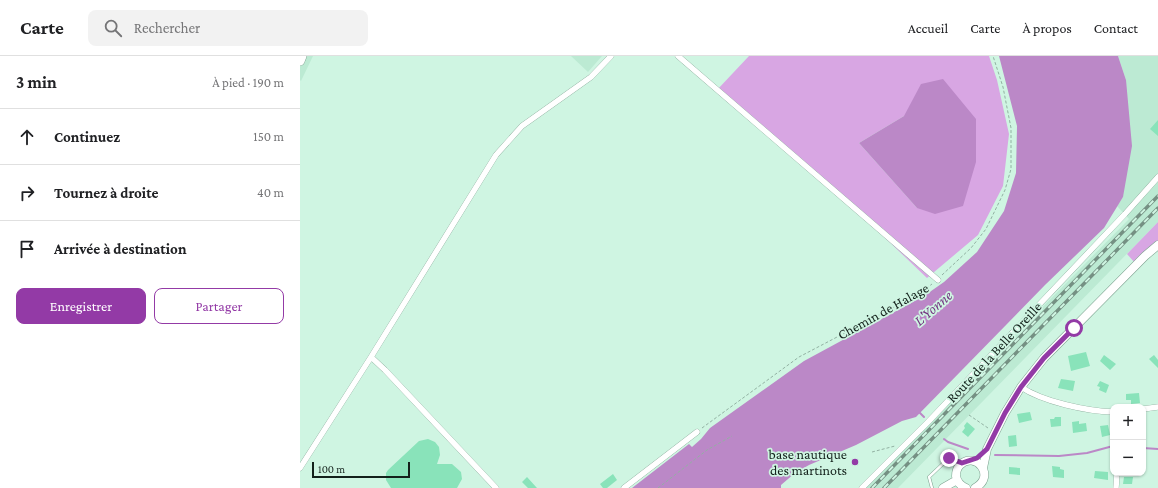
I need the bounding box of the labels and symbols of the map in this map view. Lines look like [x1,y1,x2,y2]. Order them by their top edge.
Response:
street label: Chemin de Halage [835,279,931,343]
water label: L'Yonne [911,287,955,329]
street label: Route de la Belle Oreille [943,298,1045,406]
route start [1065,319,1083,337]
place label: base nautique des martinots [769,446,847,478]
route end [940,449,958,467]
marker: base nautique des martinots [850,457,860,467]
scale bar [312,460,410,479]

